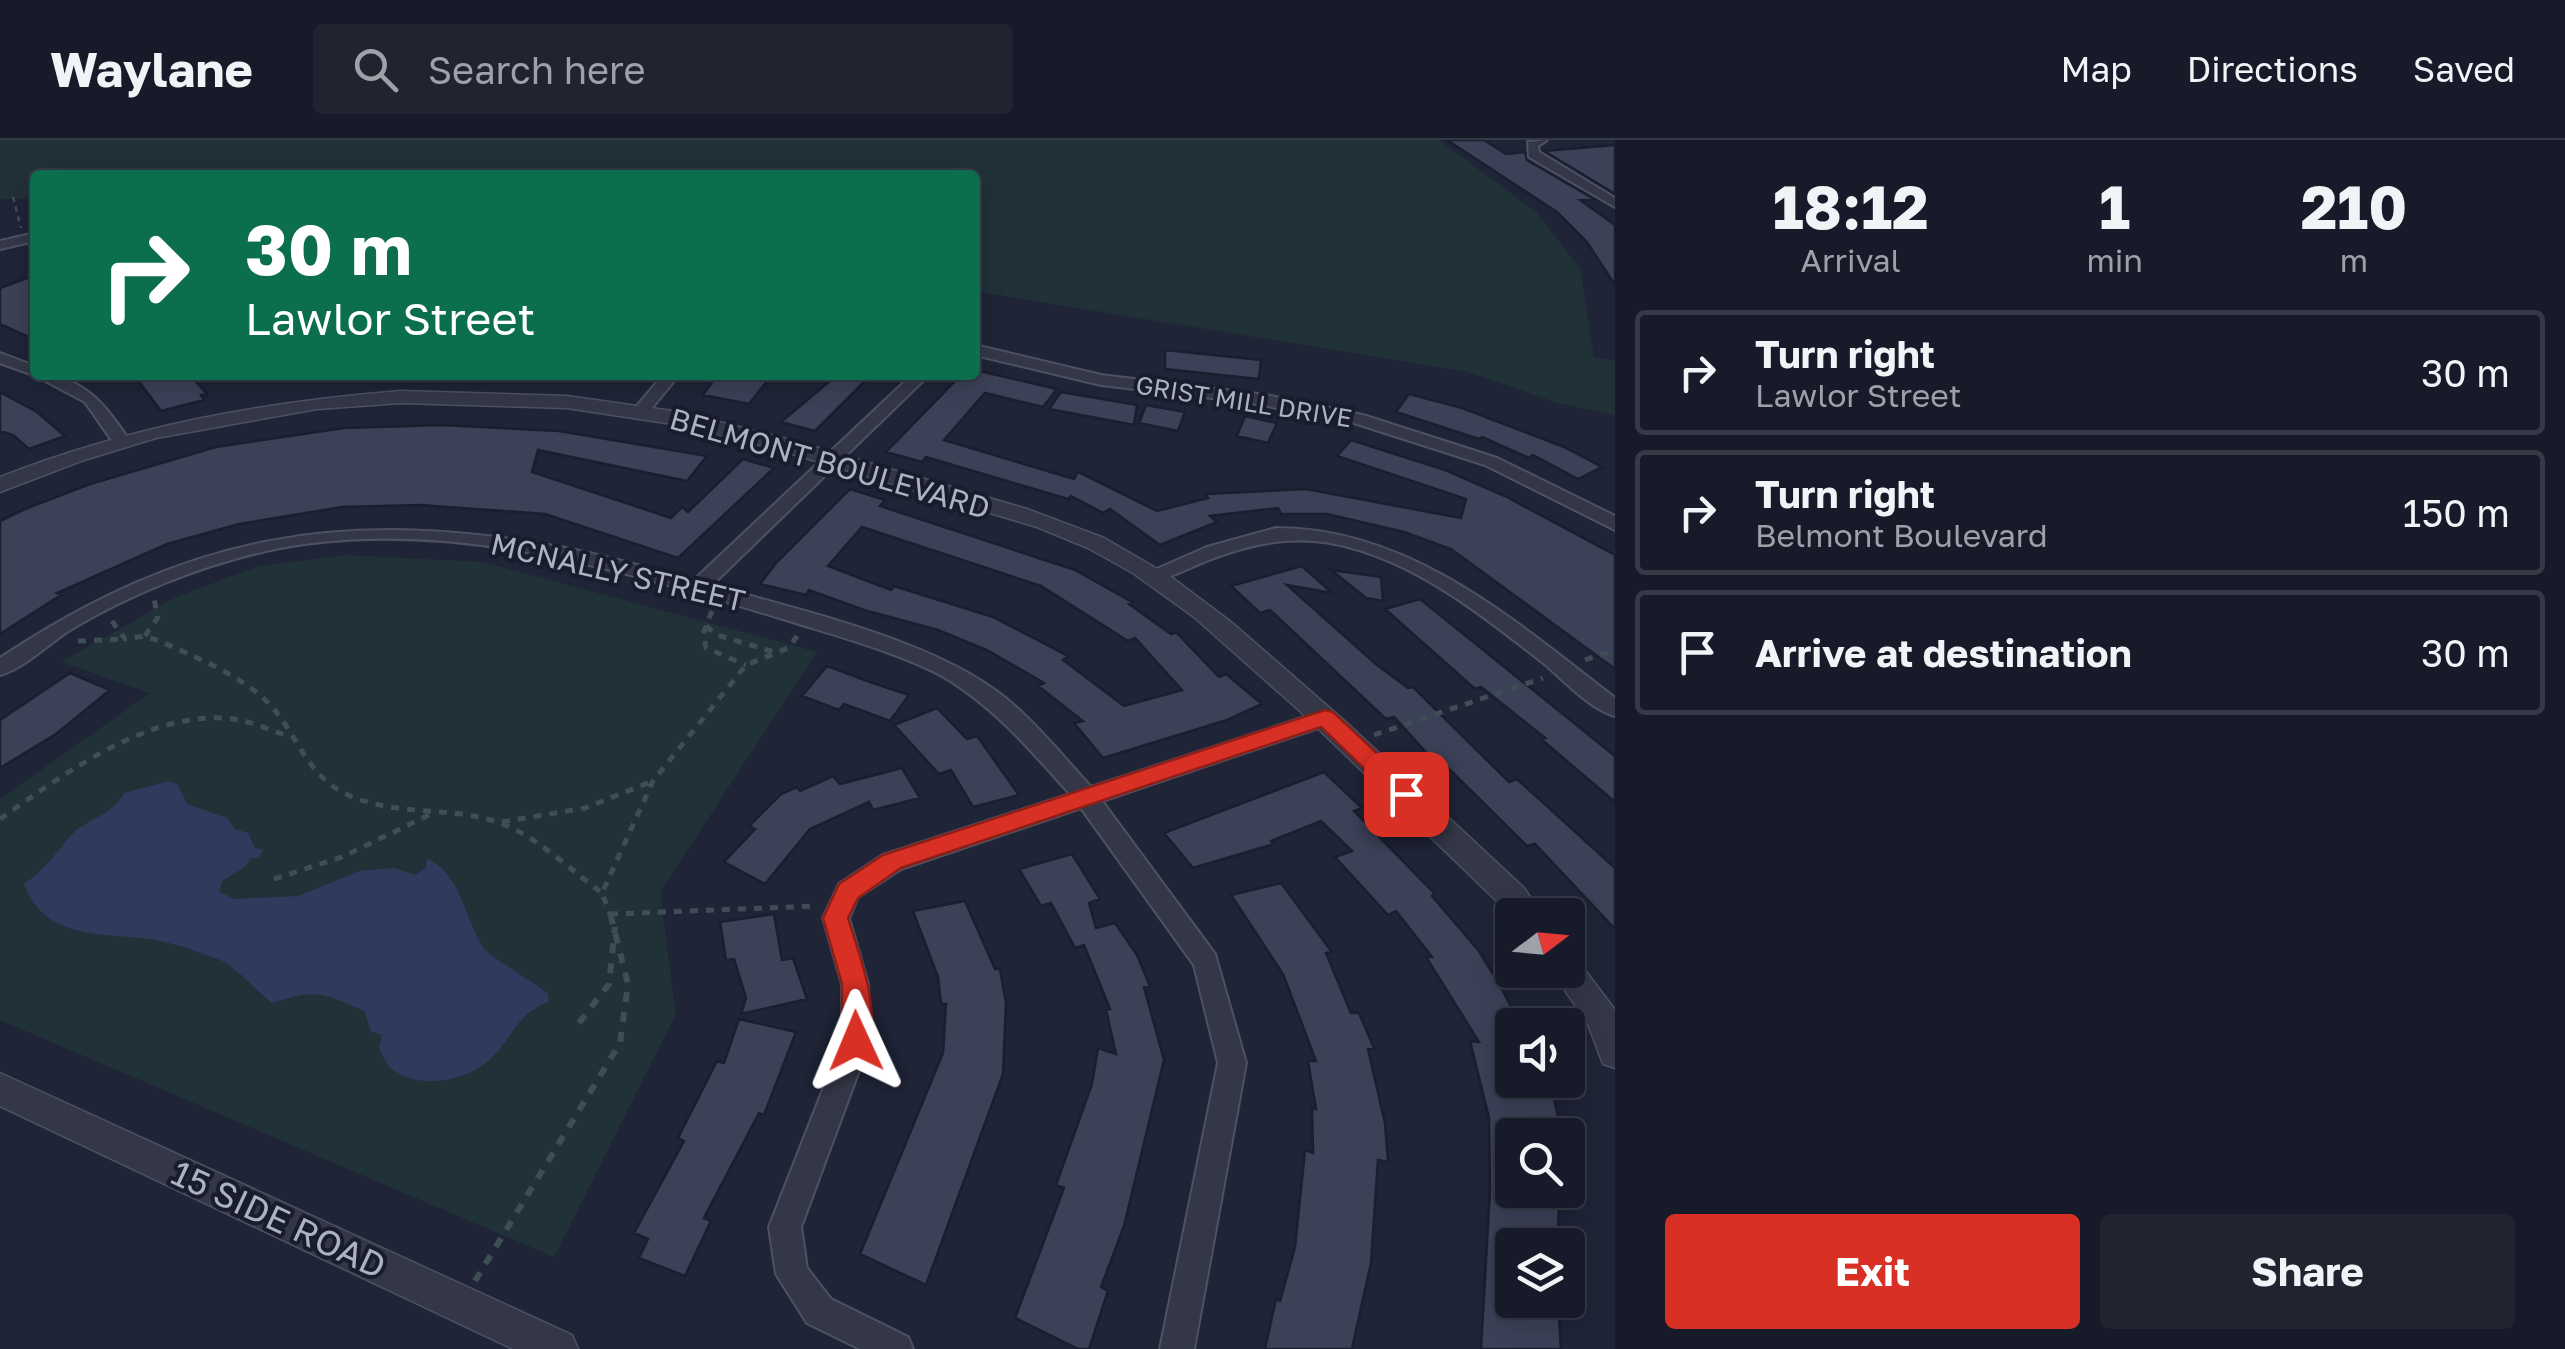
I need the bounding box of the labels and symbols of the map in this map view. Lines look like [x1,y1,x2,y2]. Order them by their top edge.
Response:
street label: GRIST MILL DRIVE [1134,369,1354,433]
street label: BELMONT BOULEVARD [666,400,994,526]
street label: MCNALLY STREET [487,525,749,619]
pin [1364,752,1449,837]
north arrow [1495,898,1585,988]
position arrow [804,989,908,1093]
street label: 15 SIDE ROAD [165,1151,393,1287]

